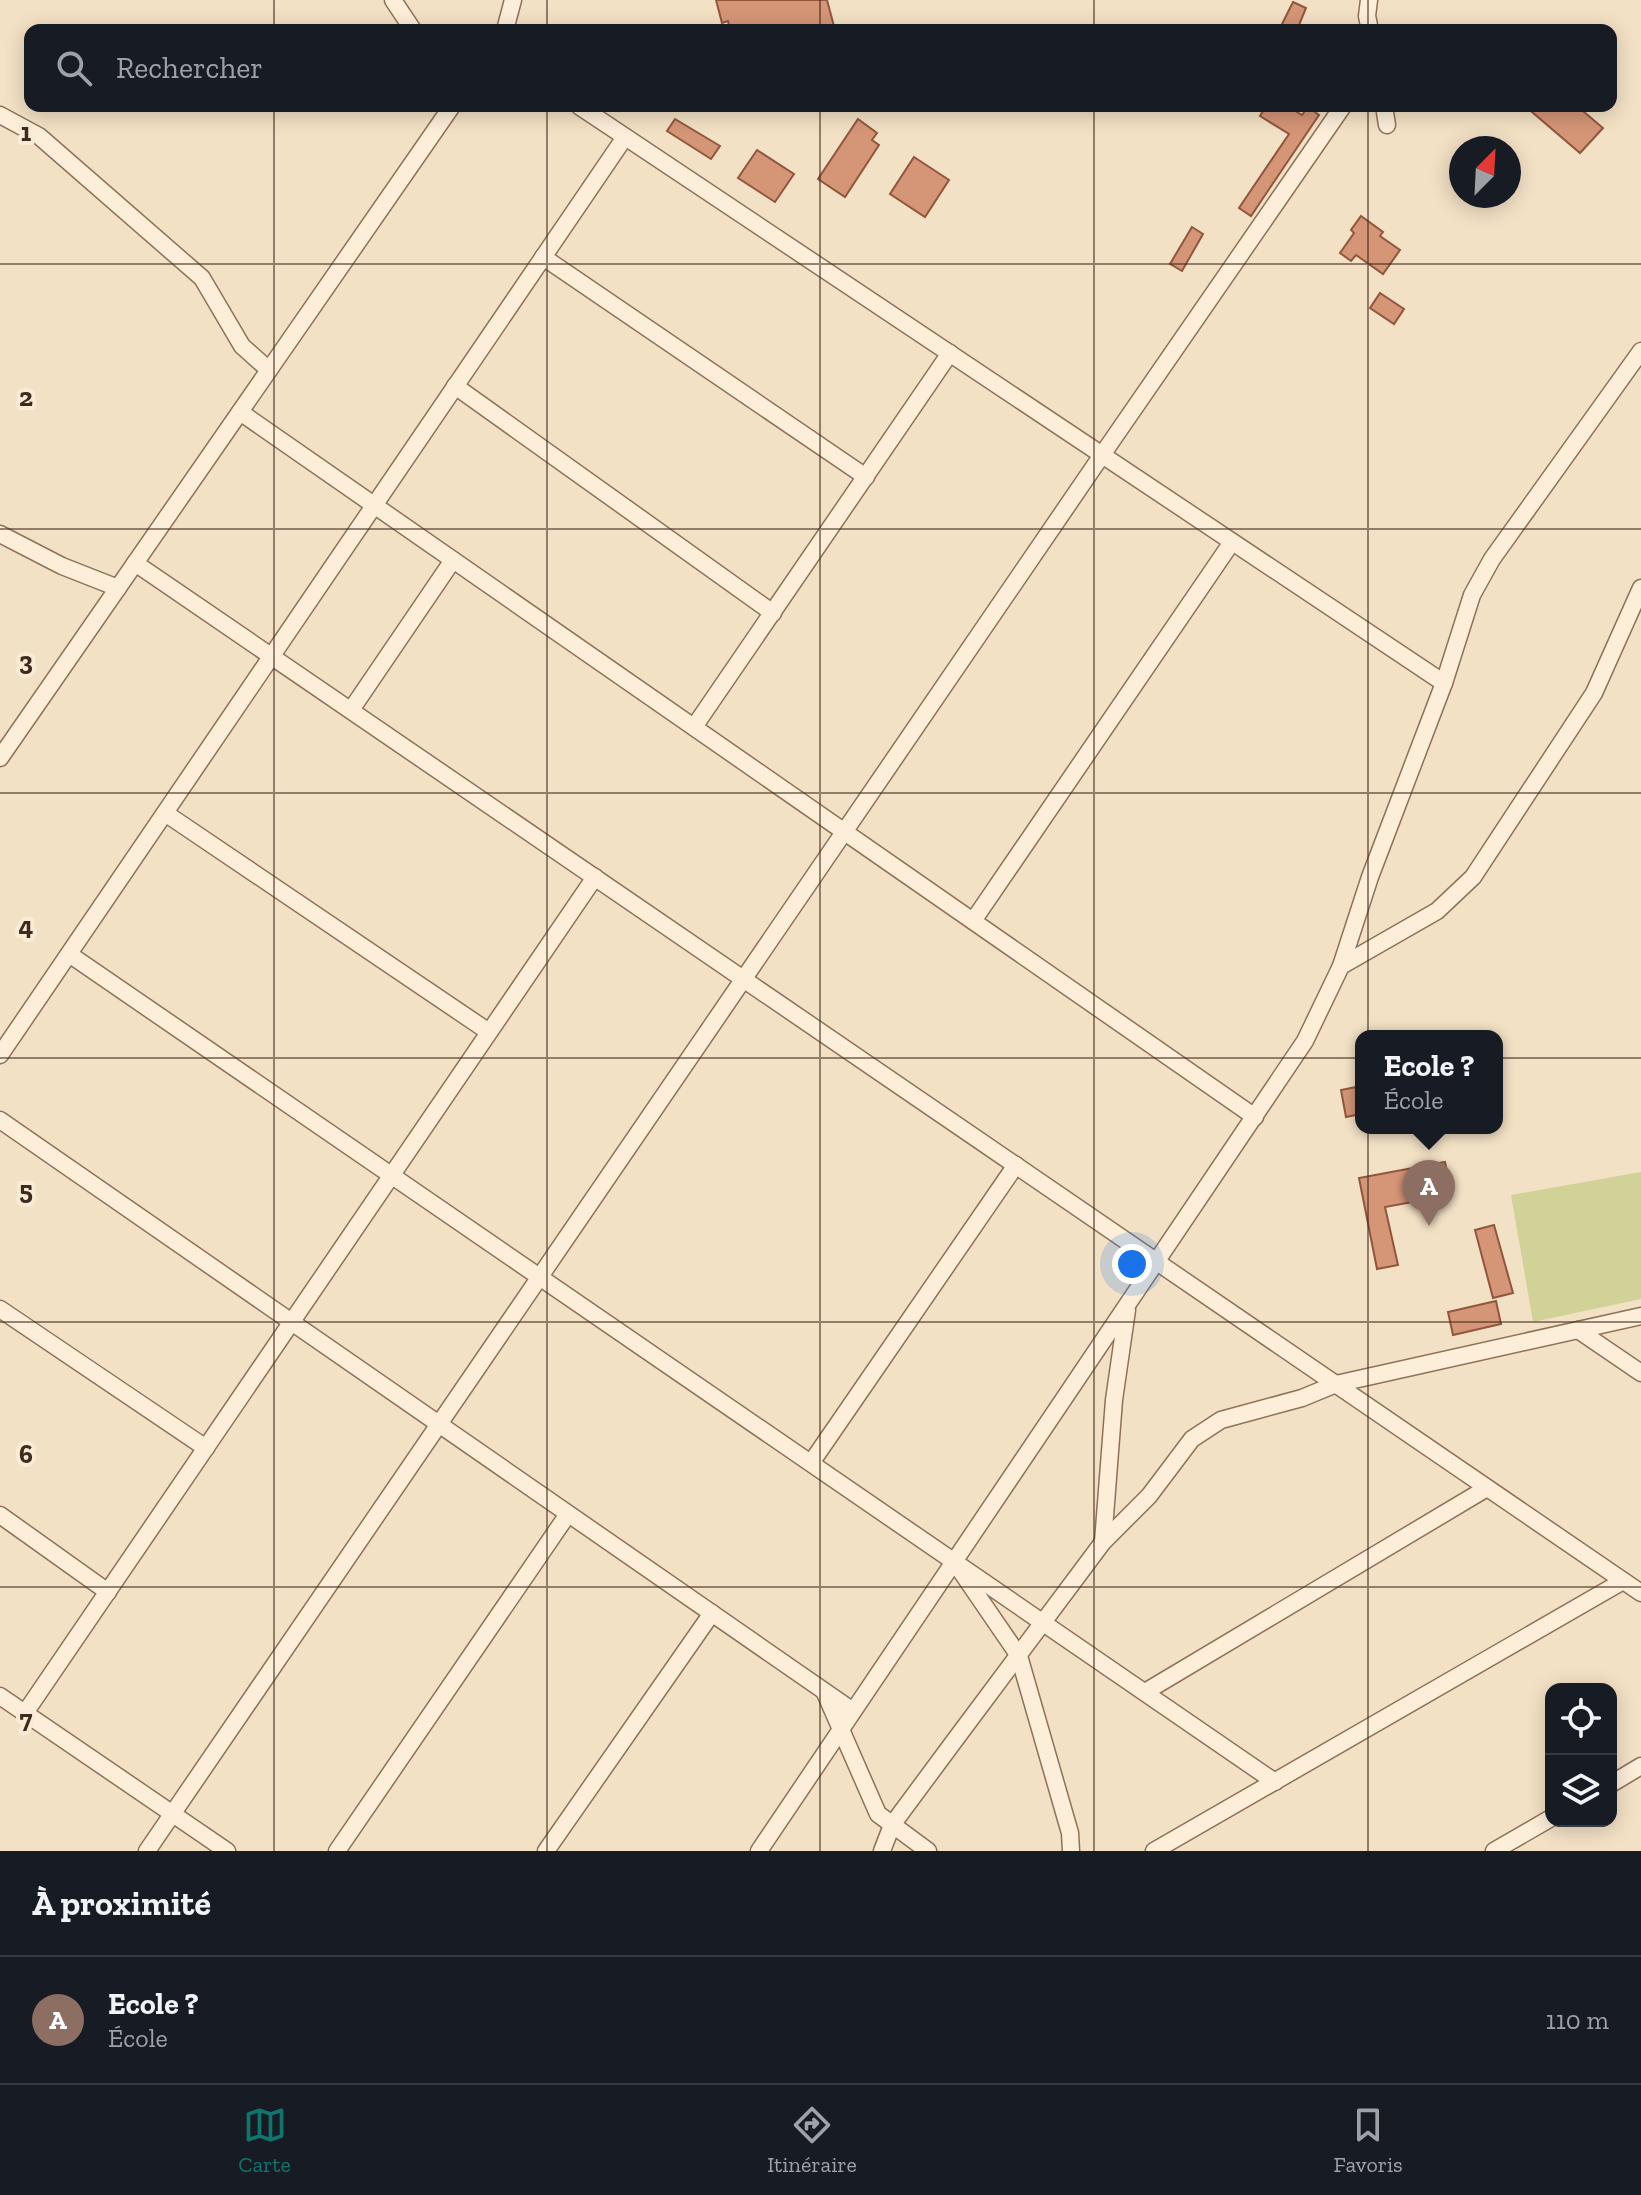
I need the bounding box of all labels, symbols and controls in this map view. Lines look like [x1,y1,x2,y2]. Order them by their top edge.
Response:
search box [24,24,1617,112]
icon: search [52,46,96,90]
text: Rechercher [116,50,263,86]
text: 1 [21,116,32,148]
north arrow [1449,136,1521,208]
text: 2 [19,381,33,413]
text: 3 [19,645,33,677]
text: 4 [19,910,34,942]
popup [1355,1030,1503,1134]
text: Ecole ? [1384,1048,1474,1084]
text: École [1384,1084,1443,1116]
pin: A [1403,1160,1455,1226]
text: 5 [19,1174,33,1206]
your location [1112,1244,1152,1284]
text: 6 [19,1438,33,1470]
map controls [1545,1683,1617,1827]
button: locate [1545,1683,1617,1755]
text: 7 [20,1703,33,1735]
button: layers [1545,1755,1617,1827]
text: À proximité [32,1883,211,1924]
text: Ecole ? [108,1986,199,2022]
text: A [49,2004,67,2036]
text: 110 m [1546,2004,1609,2036]
text: École [108,2022,168,2054]
tab: Carte [238,2103,291,2178]
tab: Itinéraire [767,2103,857,2178]
tab: Favoris [1333,2103,1403,2178]

